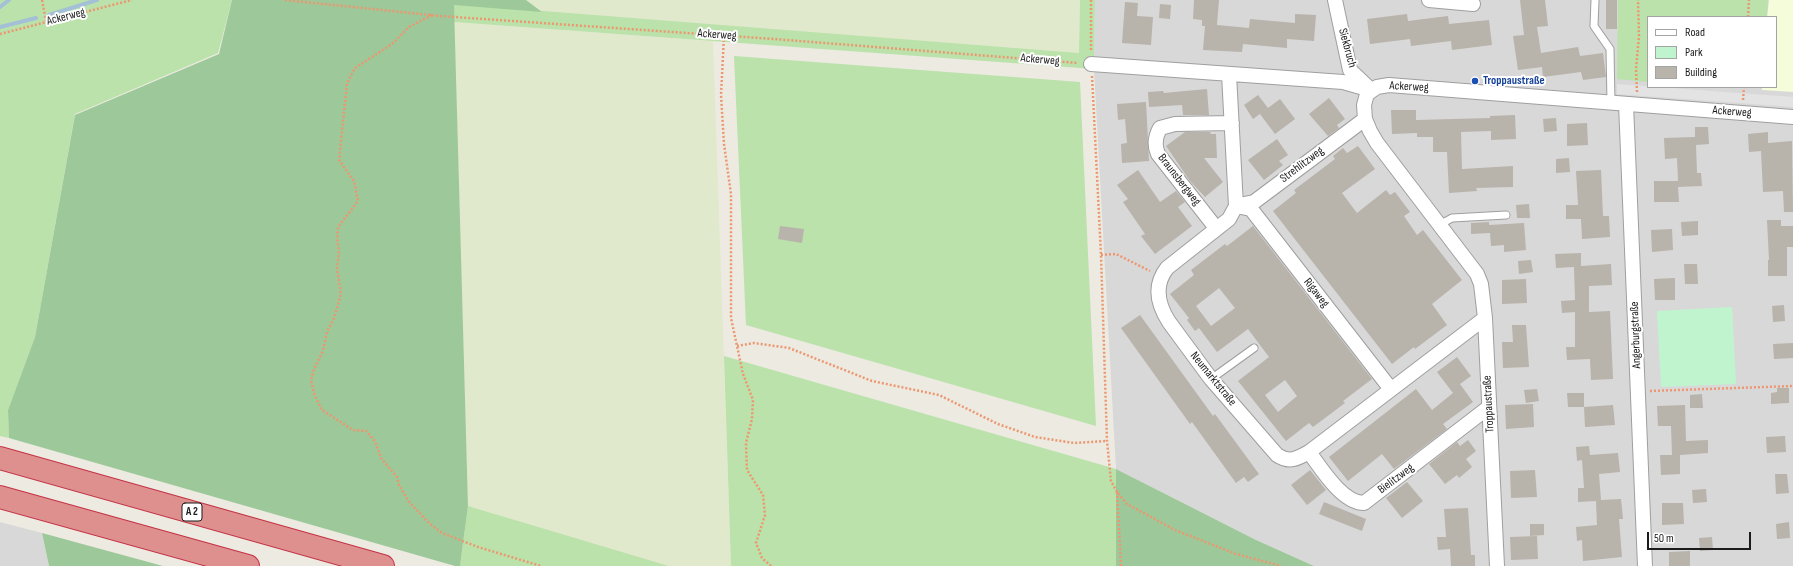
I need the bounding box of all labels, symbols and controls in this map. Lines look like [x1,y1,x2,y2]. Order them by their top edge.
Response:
street label: Ackerweg [45,5,87,29]
legend [1647,16,1777,88]
text: Road [1685,25,1705,40]
street label: Ackerweg [697,26,737,44]
street label: Siekbruch [1335,27,1359,69]
text: Park [1685,45,1703,60]
street label: Ackerweg [1020,51,1060,69]
text: Building [1685,65,1717,80]
place label: Troppaustraße [1483,74,1545,88]
marker: Troppaustraße [1470,76,1480,86]
street label: Ackerweg [1389,79,1429,95]
street label: Ackerweg [1712,103,1752,121]
street label: Strehlitzweg [1277,144,1327,186]
street label: Braunsbergweg [1154,151,1204,209]
street label: Rigaweg [1300,275,1332,311]
street label: Angerburgstraße [1628,301,1644,369]
street label: Neumarktstraße [1187,349,1239,409]
street label: Troppaustraße [1480,375,1498,433]
street label: Bielitzweg [1375,461,1417,497]
road number: A 2 [182,503,202,521]
scale bar [1649,524,1753,550]
text: 50 m [1654,531,1674,546]

